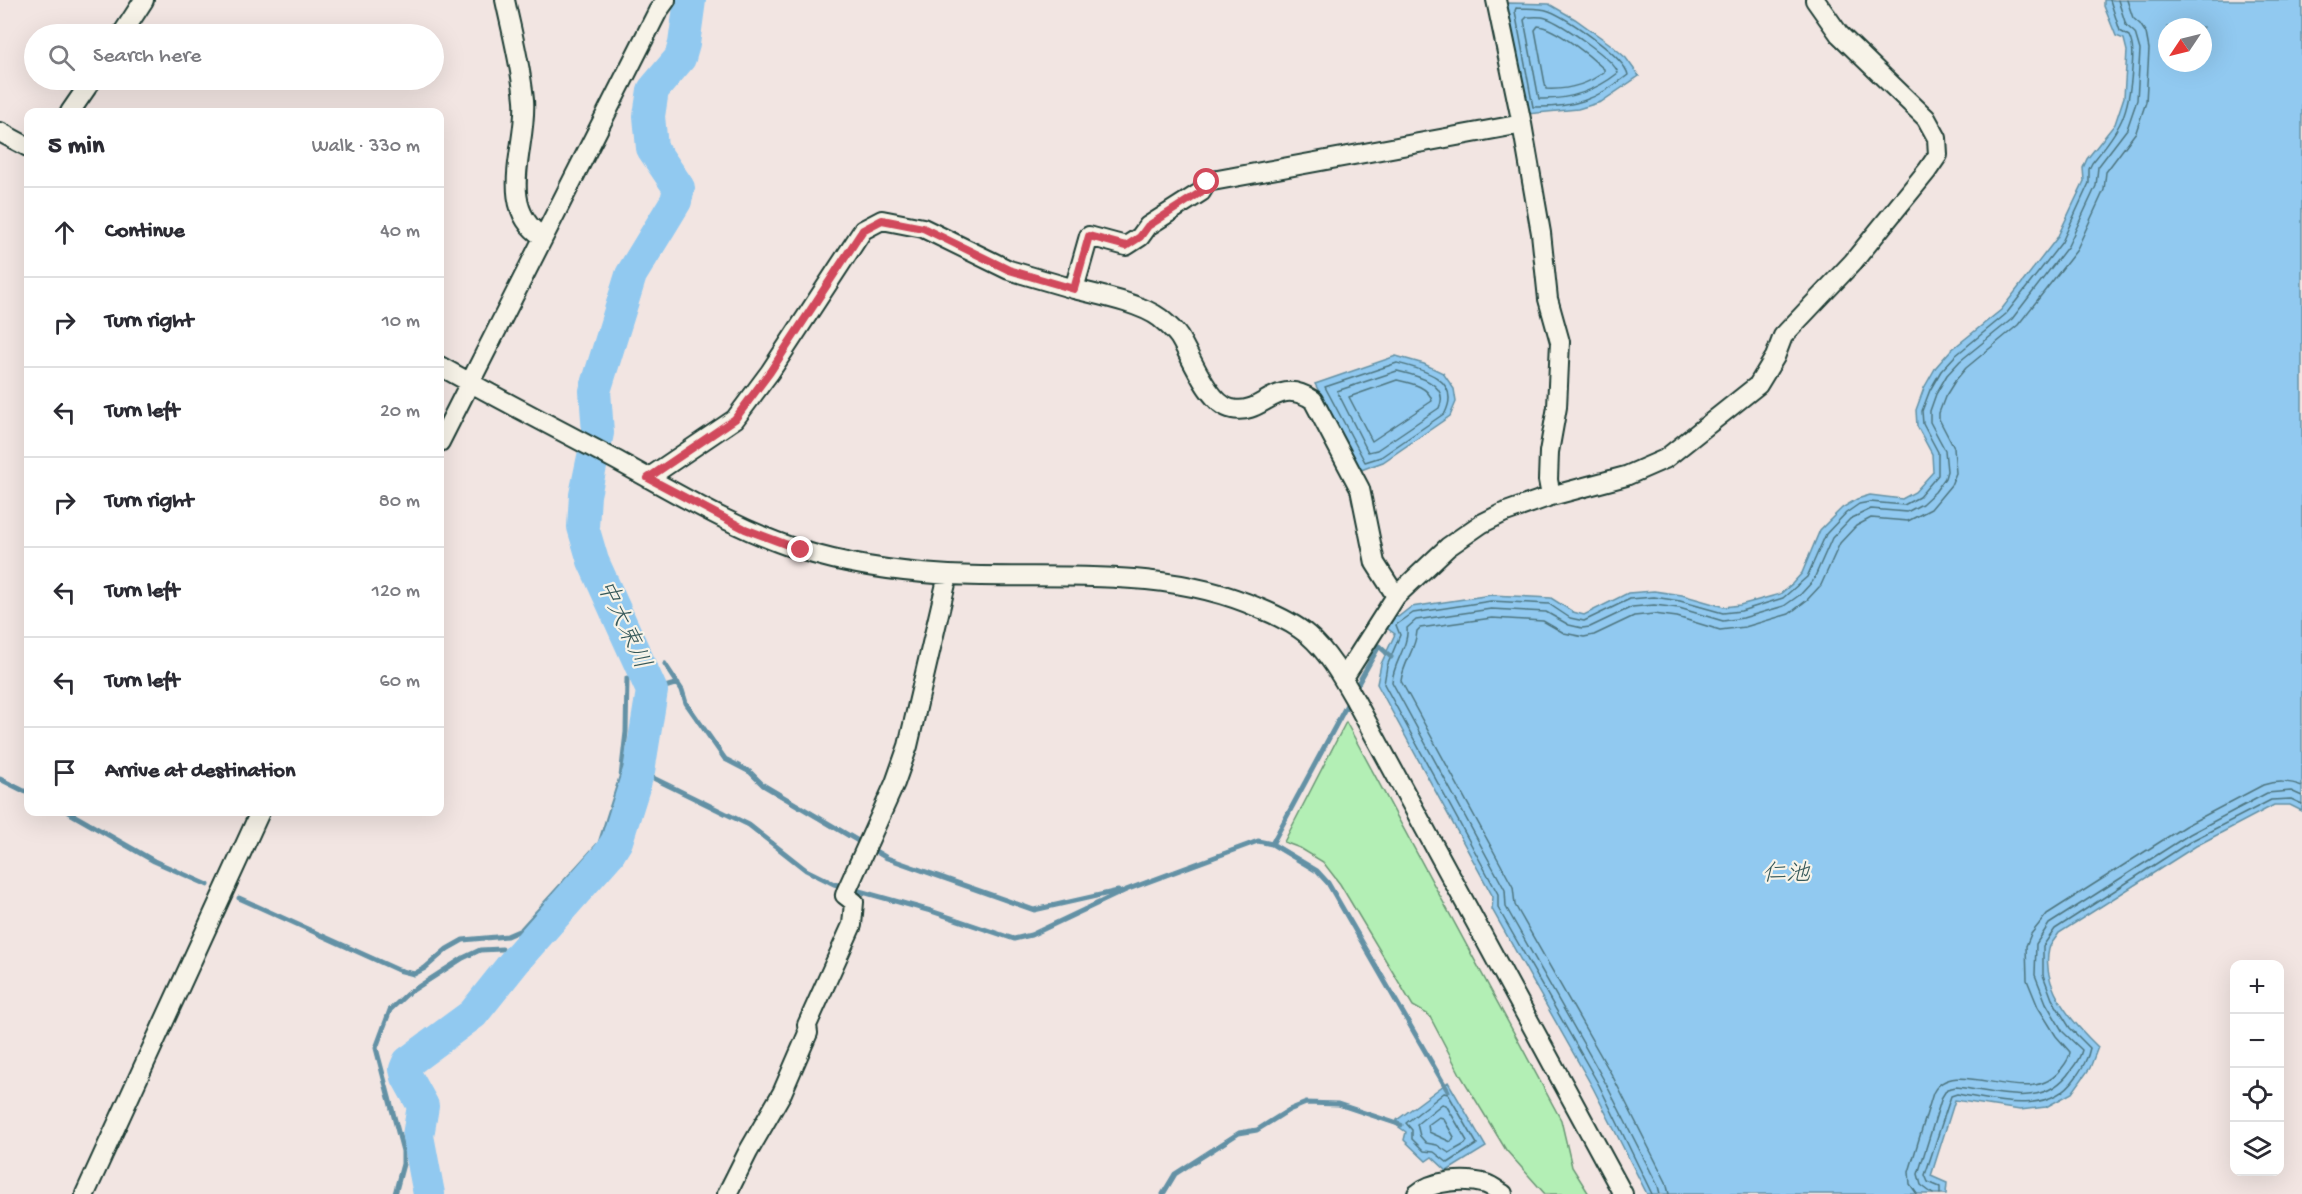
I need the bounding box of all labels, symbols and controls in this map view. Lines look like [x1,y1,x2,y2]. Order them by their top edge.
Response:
north arrow [2158,18,2212,72]
search box [24,24,444,90]
icon: search [45,41,78,74]
text: Search here [93,44,201,70]
text: 5 min [48,132,104,163]
text: Walk · 330 m [312,136,420,159]
route start [1193,168,1219,194]
icon: ahead [48,216,81,249]
text: Continue [105,219,185,245]
text: 40 m [380,221,420,244]
icon: right [48,306,81,339]
text: Turn right [105,309,193,335]
text: 10 m [382,311,420,334]
icon: left [48,396,81,429]
text: Turn left [105,399,179,425]
text: 20 m [380,401,420,424]
icon: right [48,486,81,519]
text: Turn right [105,489,193,515]
text: 80 m [379,491,420,514]
route end [787,536,813,562]
water label: 中大束川 [589,575,656,675]
icon: left [48,576,81,609]
text: Turn left [105,579,179,605]
text: 120 m [372,581,420,604]
icon: left [48,666,81,699]
text: Turn left [105,669,179,695]
text: 60 m [380,671,420,694]
icon: arrive [48,756,81,789]
text: Arrive at destination [105,759,295,785]
water label: 仁池 [1762,861,1811,890]
map controls [2230,960,2284,1176]
button: + [2230,960,2284,1014]
button: − [2230,1014,2284,1068]
button: locate [2230,1068,2284,1122]
button: layers [2230,1122,2284,1176]

